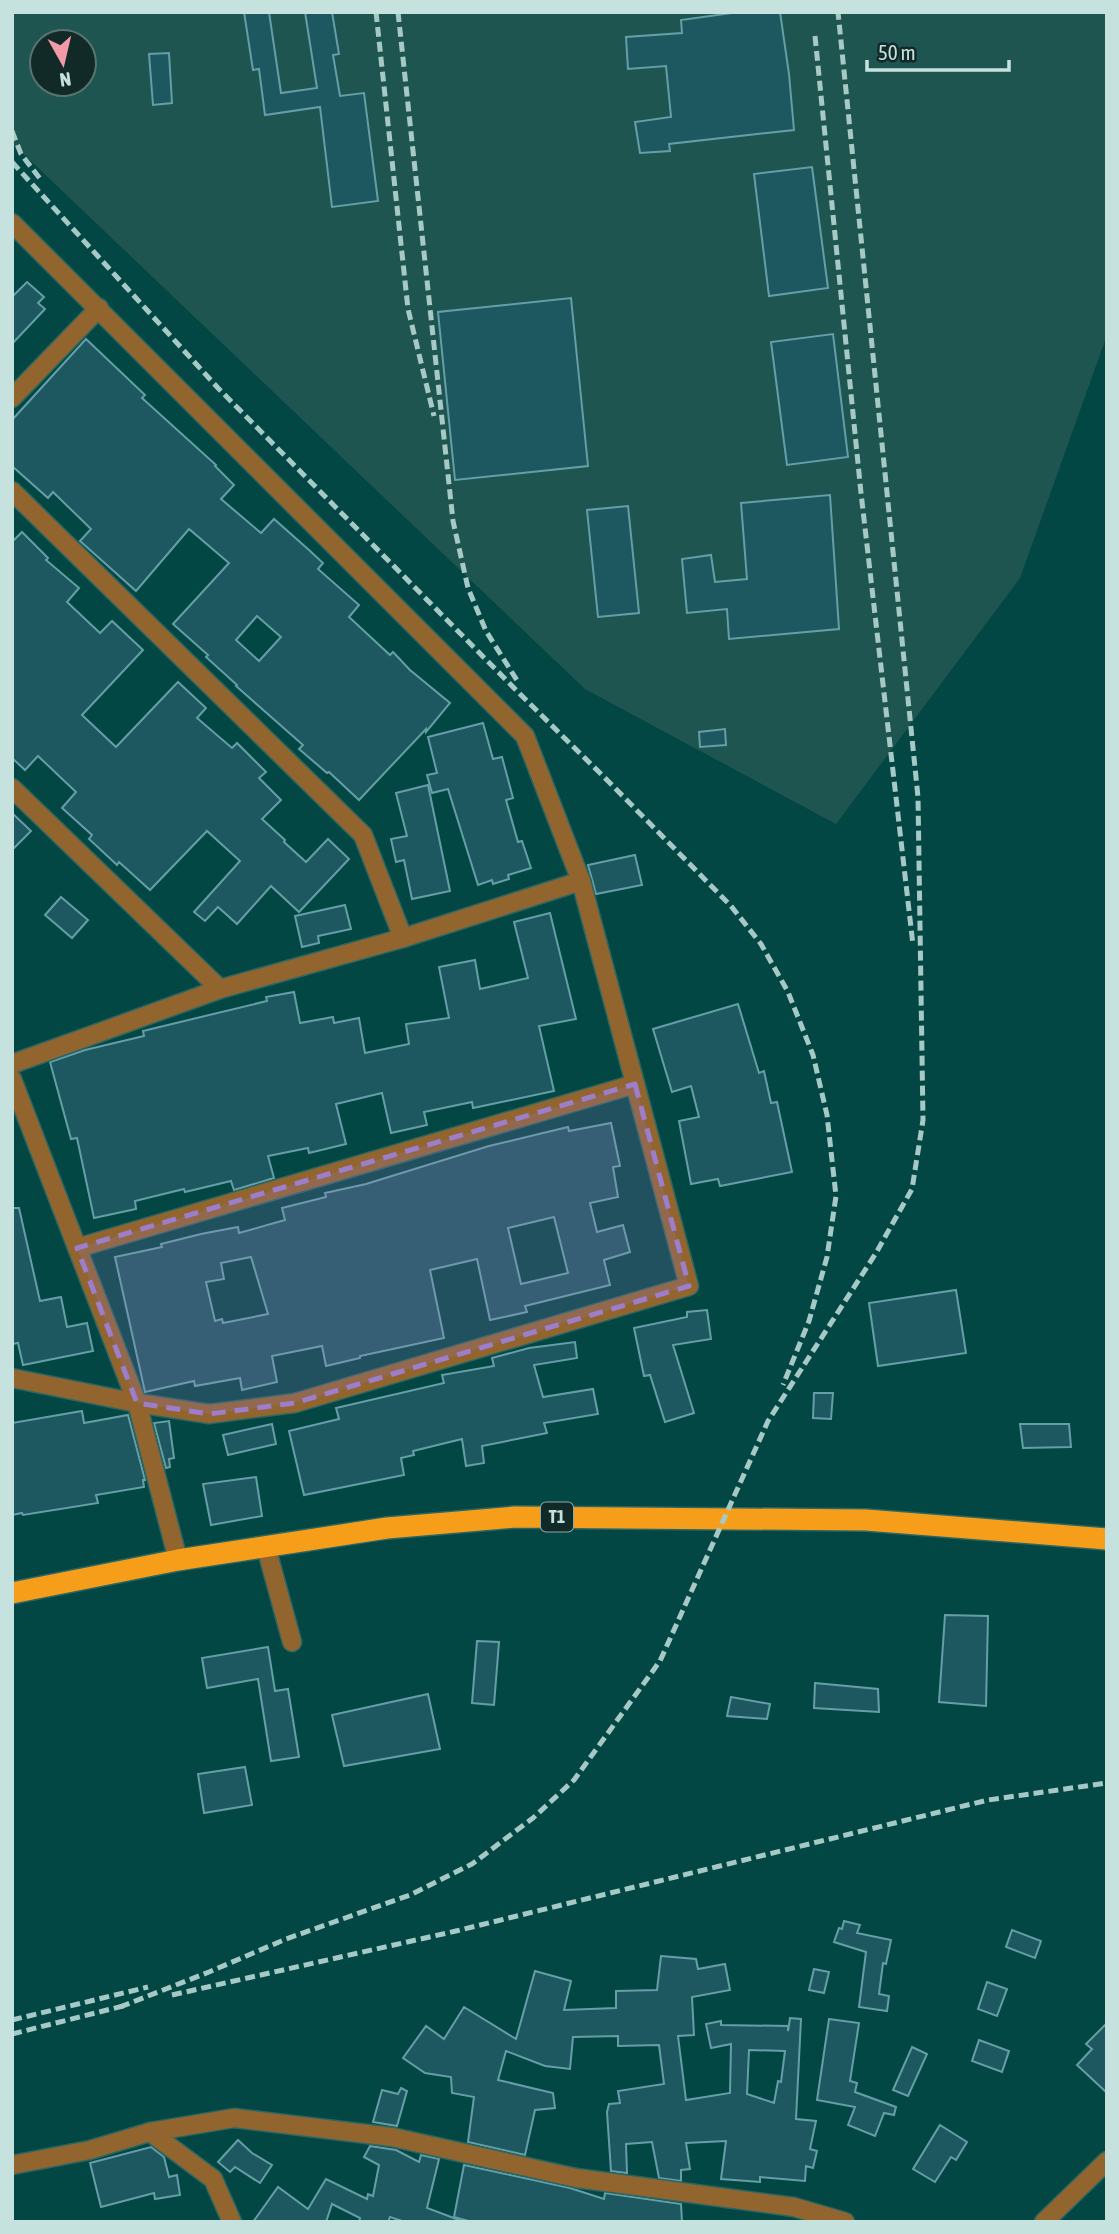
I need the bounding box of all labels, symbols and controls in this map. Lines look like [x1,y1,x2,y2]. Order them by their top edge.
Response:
north arrow [28,28,98,98]
scale bar [867,28,1009,72]
text: 50 m [878,40,916,64]
text: N [58,68,72,92]
road number: T1 [541,1502,573,1532]

